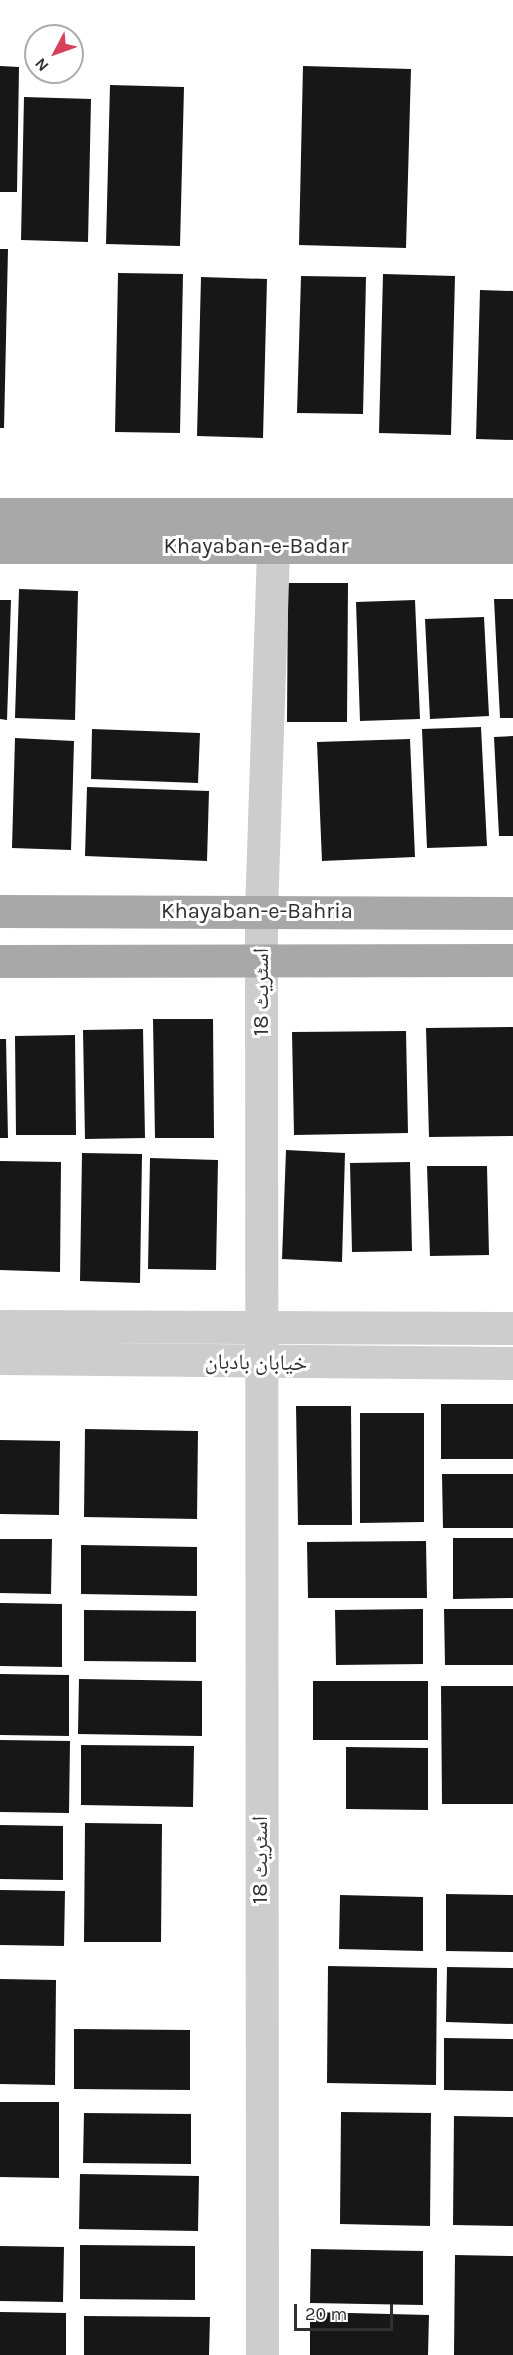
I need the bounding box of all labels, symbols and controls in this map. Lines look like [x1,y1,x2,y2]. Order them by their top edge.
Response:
north arrow [24,24,84,84]
text: N [31,54,52,75]
street label: Khayaban-e-Badar [163,534,349,560]
street label: Khayaban-e-Bahria [161,899,353,925]
street label: اسٹریٹ 18 [249,948,275,1036]
street label: خیابان بادبان [205,1349,307,1377]
street label: اسٹریٹ 18 [248,1816,274,1904]
scale bar [297,2292,396,2330]
text: 20 m [305,2303,347,2325]

